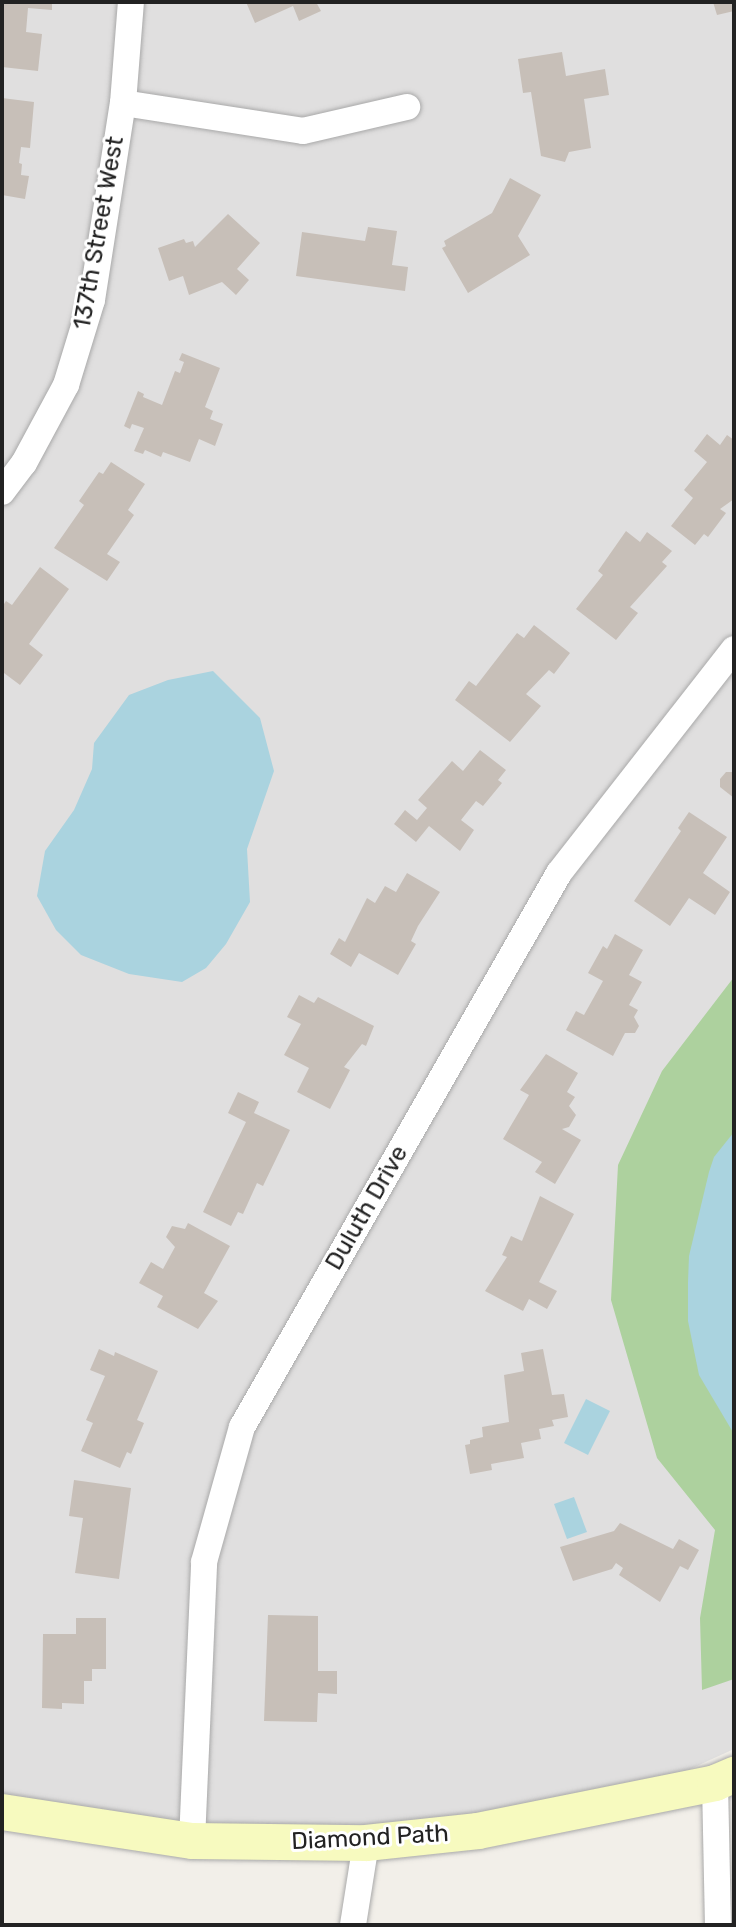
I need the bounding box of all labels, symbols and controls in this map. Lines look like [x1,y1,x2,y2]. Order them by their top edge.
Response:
street label: 137th Street West [68,134,130,332]
street label: Duluth Drive [320,1141,414,1275]
street label: Diamond Path [290,1819,450,1857]

